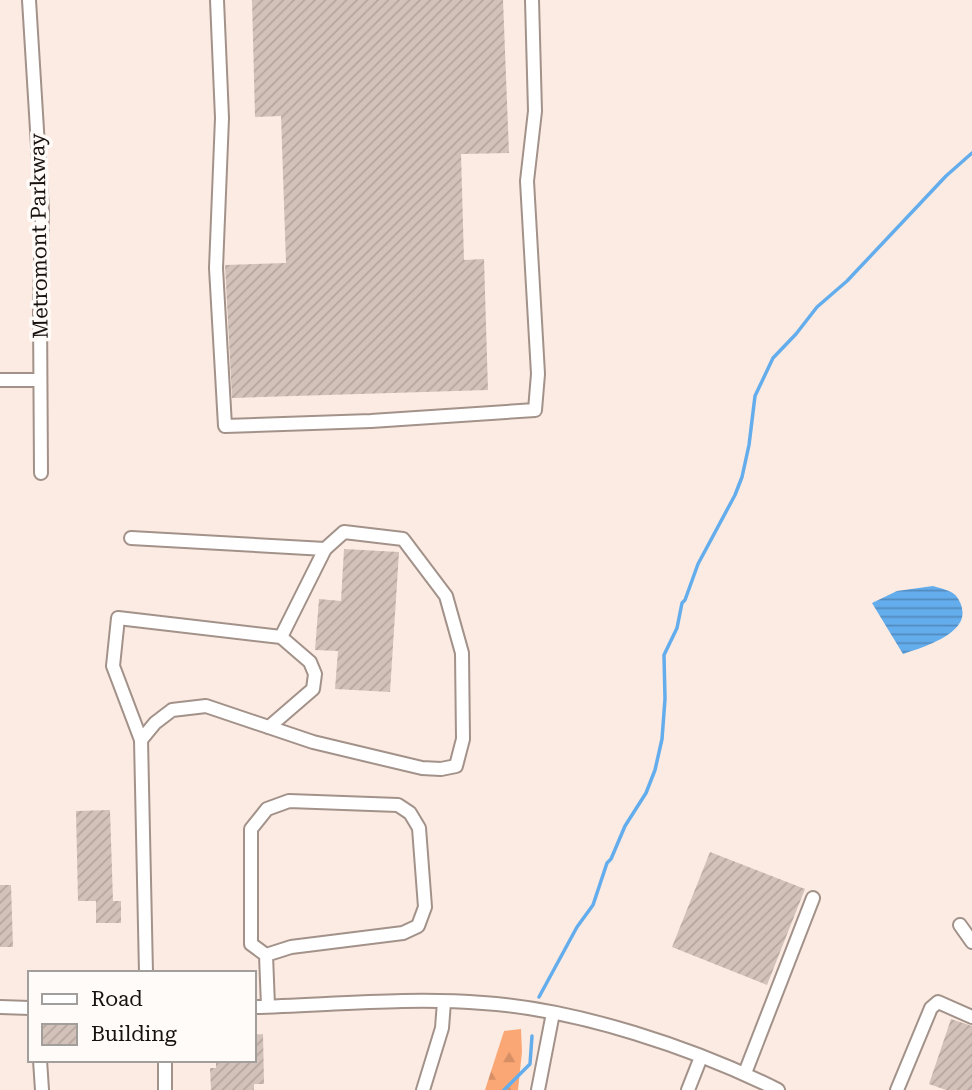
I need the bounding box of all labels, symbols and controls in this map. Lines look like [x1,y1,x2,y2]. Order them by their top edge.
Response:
street label: Metromont Parkway [25,132,53,339]
legend [28,971,256,1062]
text: Road [91,987,143,1011]
text: Building [91,1022,177,1046]

